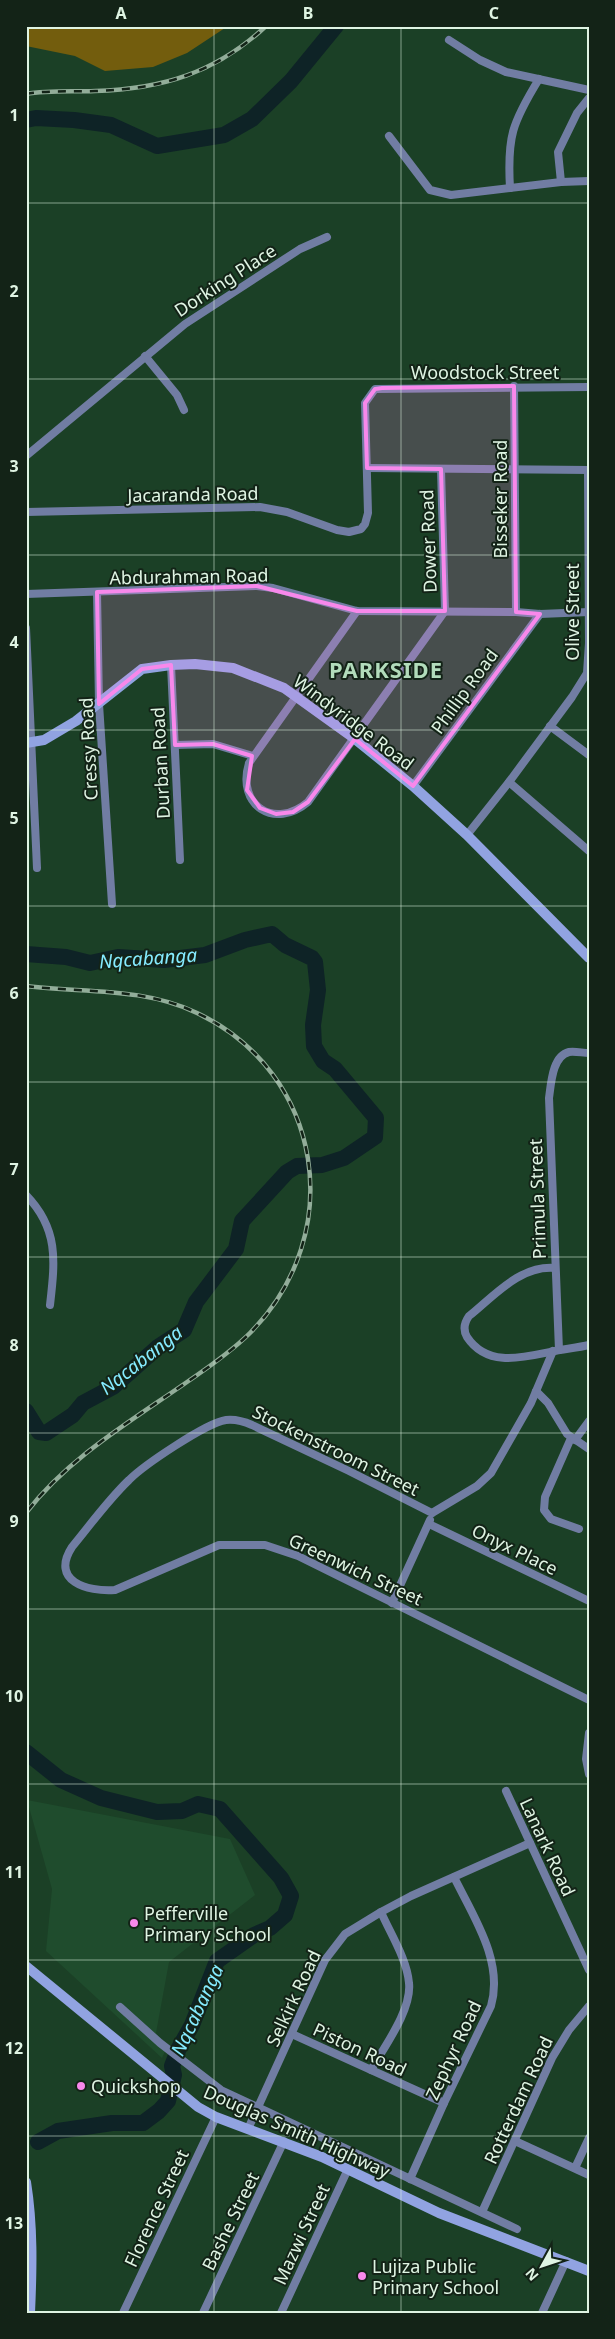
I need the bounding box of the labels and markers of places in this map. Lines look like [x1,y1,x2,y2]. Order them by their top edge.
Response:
place label: Pefferville Primary School [144,1901,271,1946]
marker: Pefferville Primary School [128,1917,140,1929]
place label: Quickshop [91,2074,181,2098]
marker: Quickshop [75,2080,87,2092]
place label: Lujiza Public Primary School [372,2254,499,2299]
marker: Lujiza Public Primary School [356,2270,368,2282]

